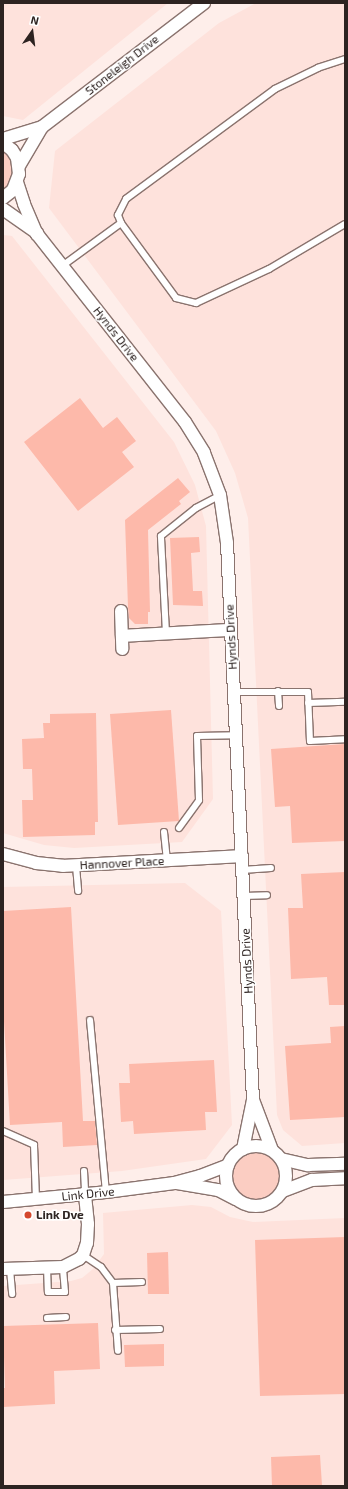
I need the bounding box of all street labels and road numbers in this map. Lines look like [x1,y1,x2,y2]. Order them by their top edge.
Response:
street label: Stoneleigh Drive [82,32,162,98]
street label: Hynds Drive [90,304,142,364]
street label: Hynds Drive [222,604,240,670]
street label: Hannover Place [79,854,165,872]
street label: Hynds Drive [238,928,256,994]
street label: Link Drive [61,1184,115,1204]

